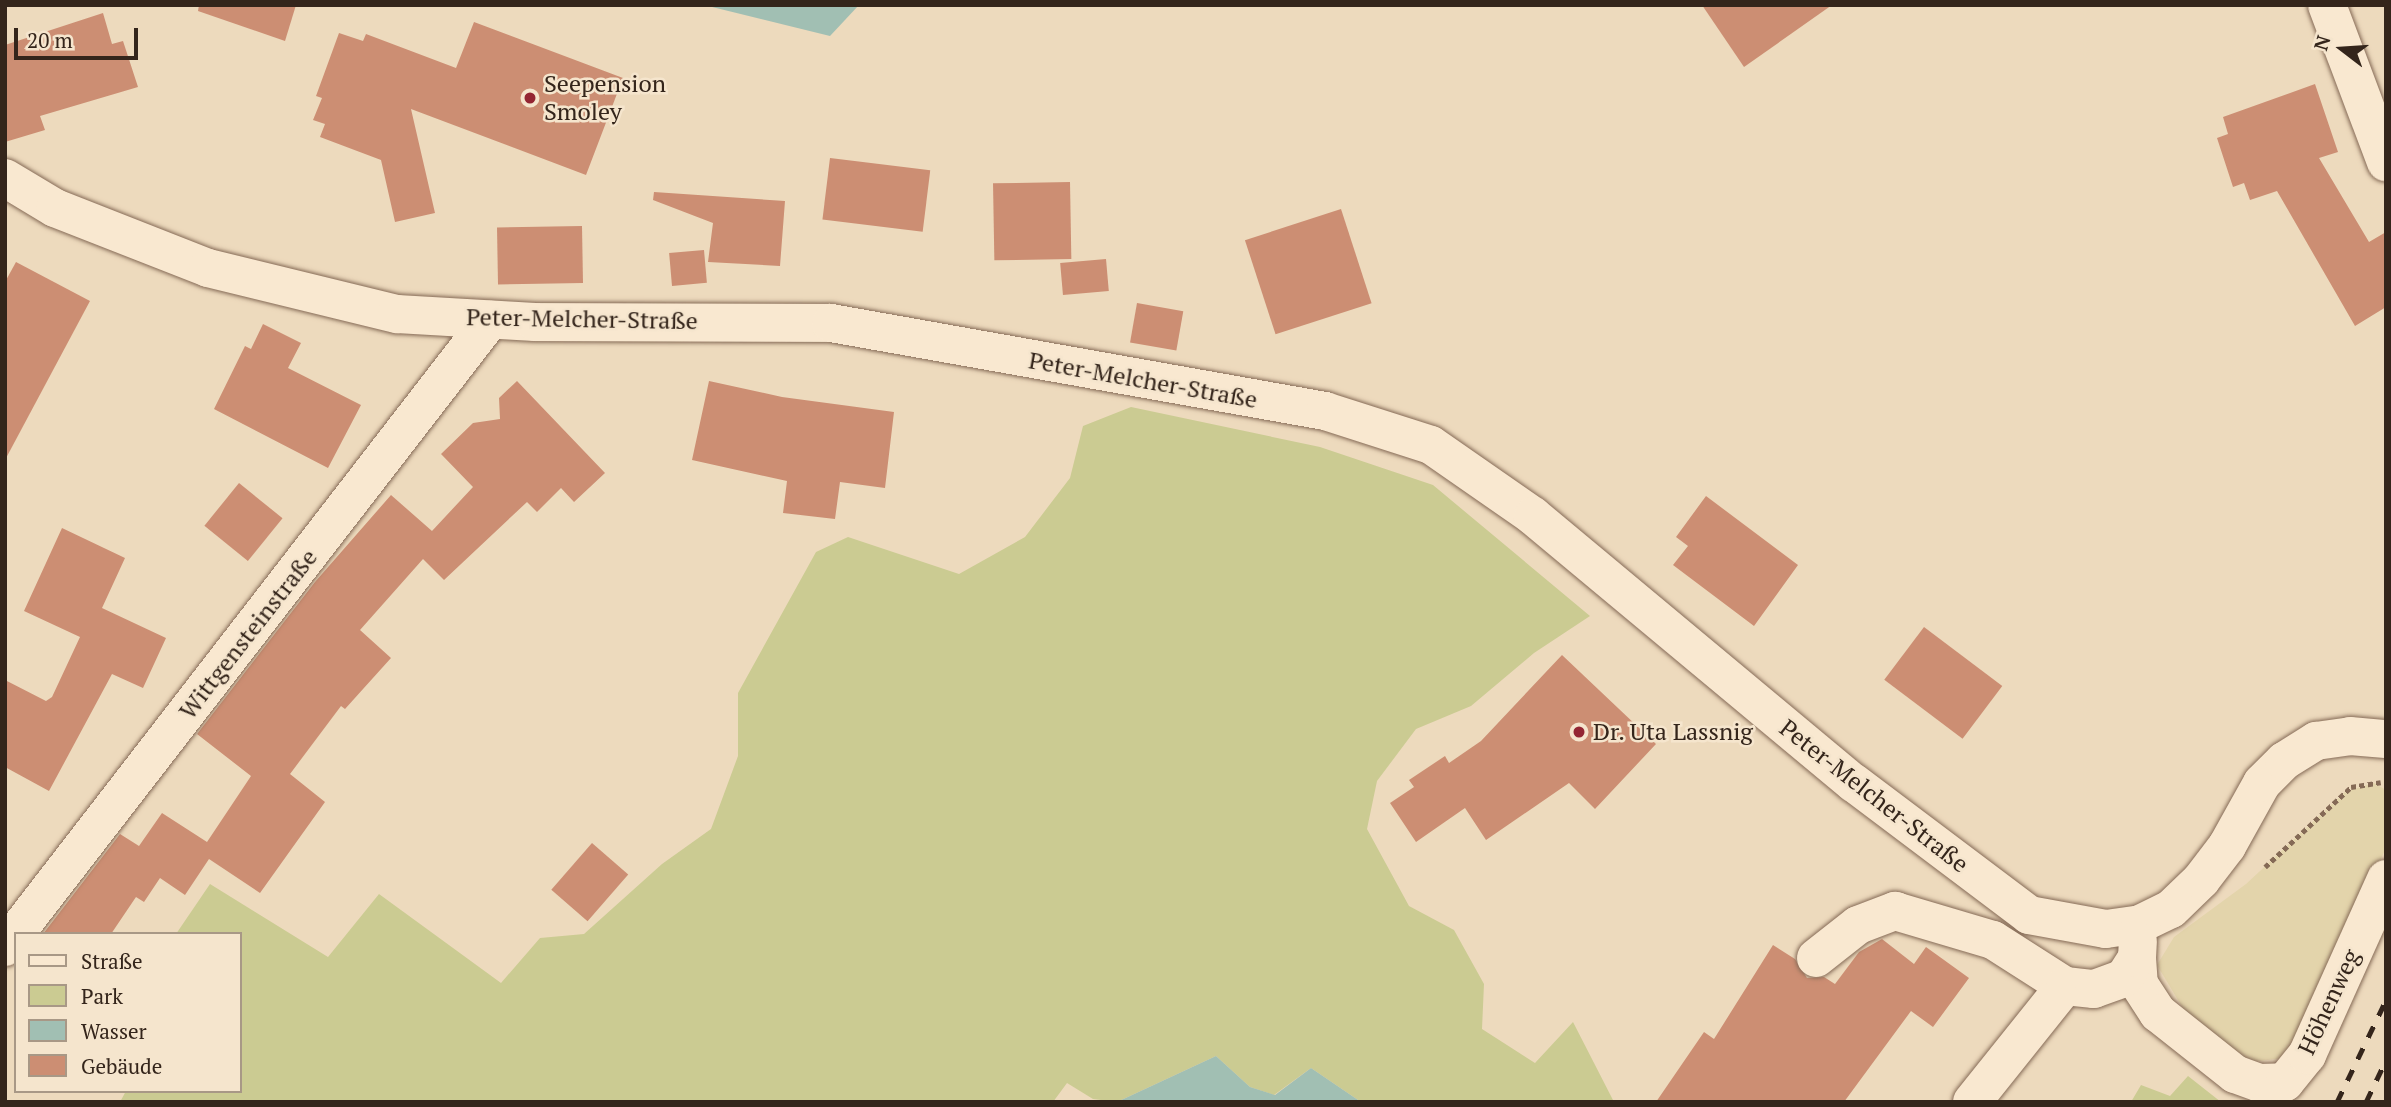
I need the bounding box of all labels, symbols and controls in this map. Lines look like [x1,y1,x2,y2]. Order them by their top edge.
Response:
scale bar [18,14,142,58]
north arrow [2307,14,2377,84]
text: 20 m [27,26,73,54]
text: N [2307,32,2335,53]
place label: Seepension Smoley [544,70,666,126]
marker: Seepension Smoley [522,90,538,106]
street label: Peter-Melcher-Straße [466,303,698,335]
street label: Peter-Melcher-Straße [1026,346,1260,414]
street label: Wittgensteinstraße [173,543,323,725]
street label: Peter-Melcher-Straße [1774,713,1974,879]
place label: Dr. Uta Lassnig [1593,718,1754,746]
marker: Dr. Uta Lassnig [1571,724,1587,740]
legend [14,932,242,1093]
street label: Höhenweg [2292,945,2366,1059]
text: Straße [81,947,143,975]
text: Park [81,982,123,1010]
text: Wasser [81,1017,147,1045]
text: Gebäude [81,1052,162,1080]

